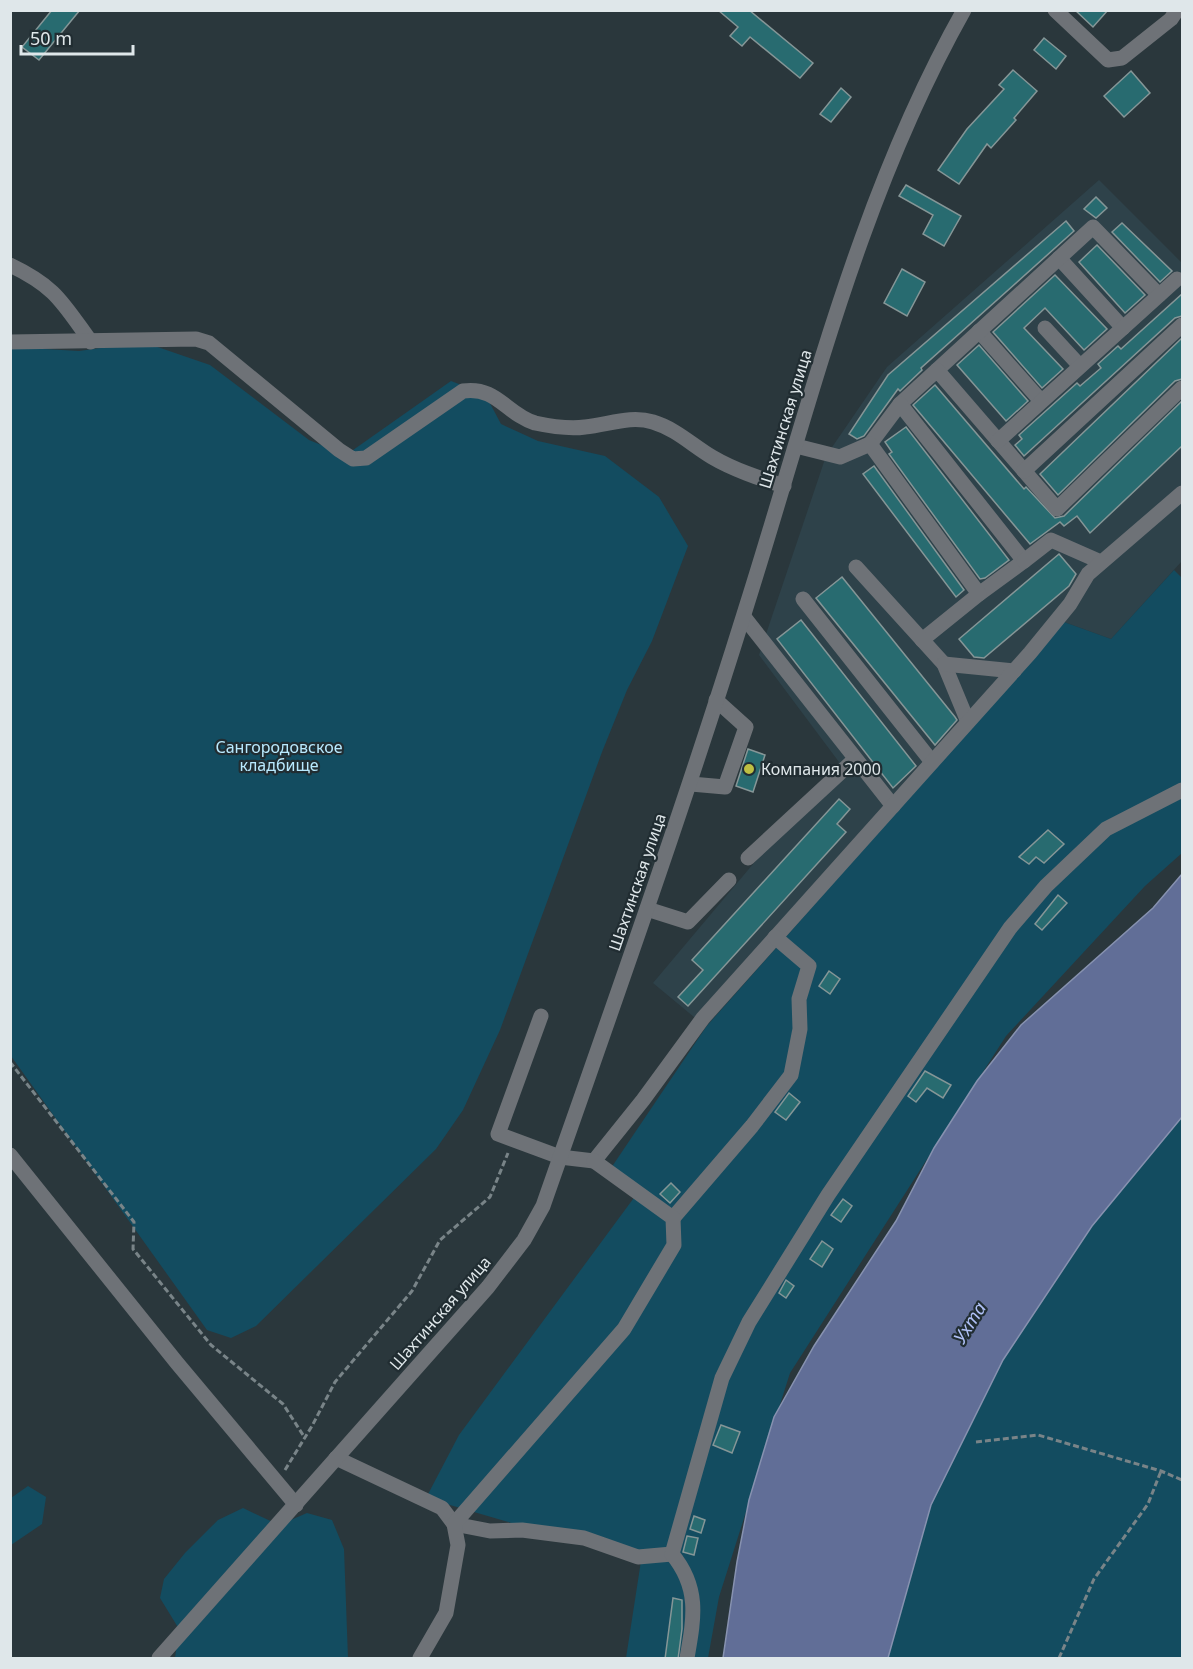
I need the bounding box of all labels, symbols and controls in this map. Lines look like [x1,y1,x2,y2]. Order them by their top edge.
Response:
scale bar [21,18,134,56]
text: 50 m [30,26,72,50]
street label: Шахтинская улица [753,347,817,491]
park label: Сангородовское кладбище [215,736,343,776]
place label: Компания 2000 [761,758,881,780]
marker: Компания 2000 [742,762,756,776]
street label: Шахтинская улица [603,810,671,954]
street label: Шахтинская улица [384,1251,496,1375]
water label: Ухта [947,1297,991,1348]

